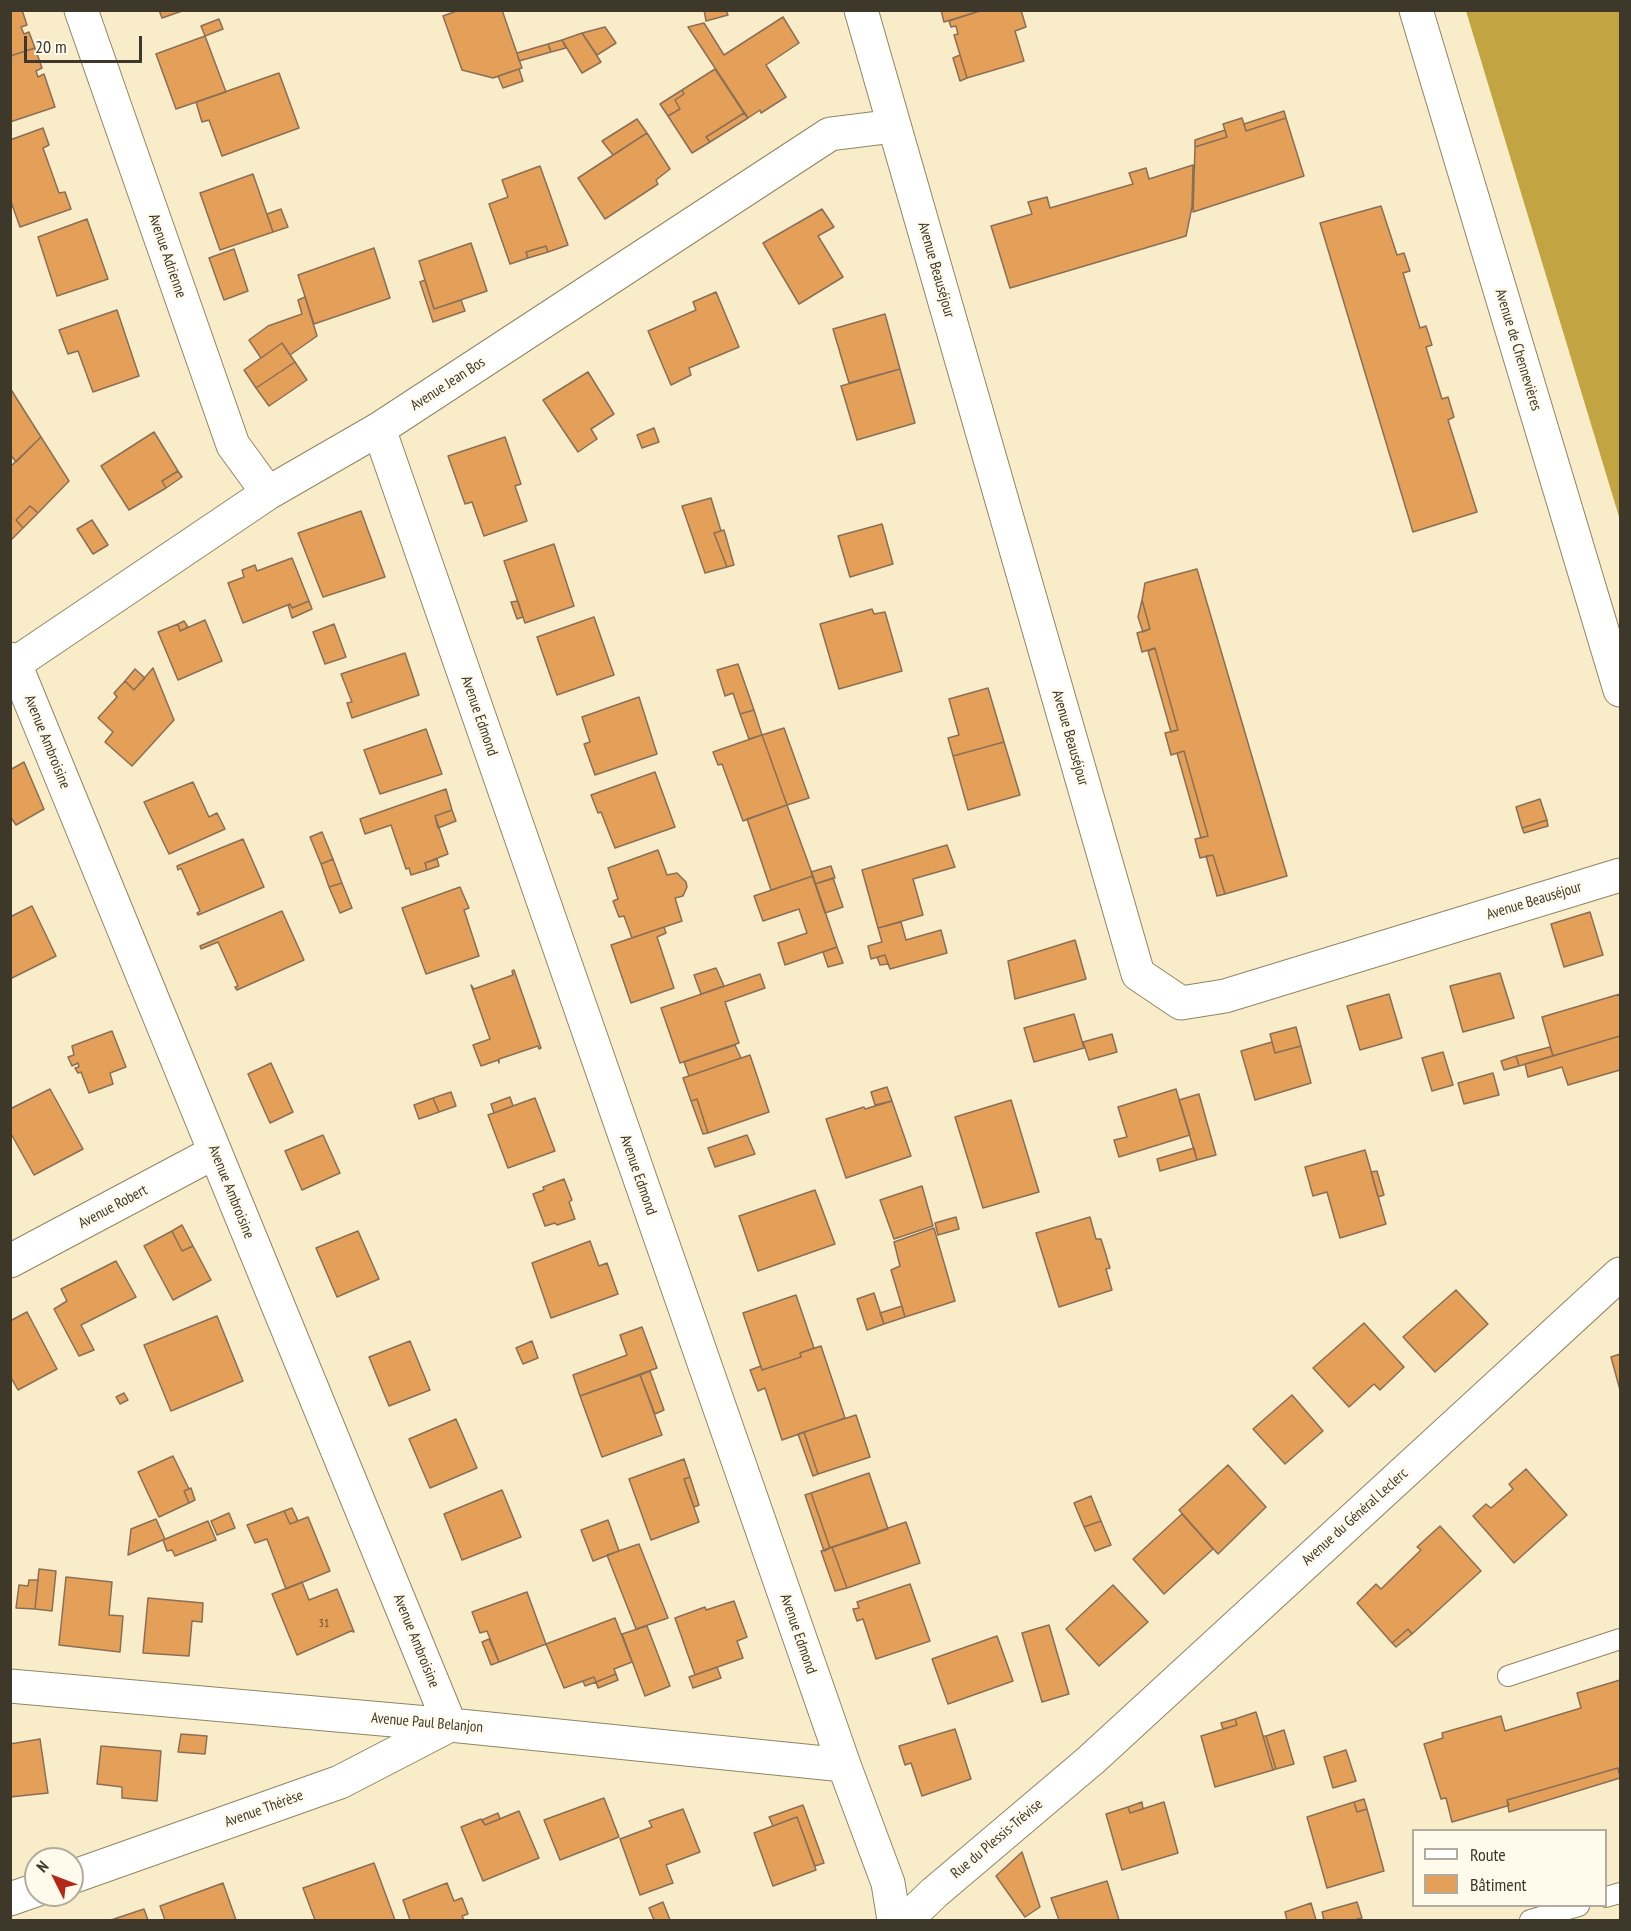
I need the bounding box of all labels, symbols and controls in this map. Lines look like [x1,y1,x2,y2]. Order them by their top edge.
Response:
scale bar [27,24,146,62]
text: 20 m [35,35,67,58]
street label: Avenue Adrienne [144,212,190,300]
street label: Avenue Beauséjour [914,220,958,320]
street label: Avenue de Chennevières [1491,287,1545,413]
street label: Avenue Jean Bos [407,353,489,415]
street label: Avenue Edmond [457,674,501,758]
street label: Avenue Beauséjour [1048,688,1092,788]
street label: Avenue Ambroisine [20,693,74,791]
street label: Avenue Beauséjour [1484,878,1584,924]
street label: Avenue Edmond [616,1133,660,1217]
street label: Avenue Ambroisine [204,1143,258,1241]
street label: Avenue Robert [75,1181,151,1233]
street label: Avenue du Général Leclerc [1298,1465,1412,1569]
street label: Avenue Ambroisine [389,1592,443,1690]
street label: Avenue Edmond [776,1592,820,1676]
house number: 31 [319,1617,329,1631]
street label: Avenue Paul Belanjon [370,1709,484,1737]
street label: Avenue Thérèse [222,1786,306,1832]
street label: Rue du Plessis-Trévise [948,1795,1046,1883]
legend [1412,1829,1607,1907]
text: Route [1470,1843,1506,1866]
north arrow [24,1847,84,1907]
text: N [32,1856,52,1876]
text: Bâtiment [1470,1873,1527,1896]

